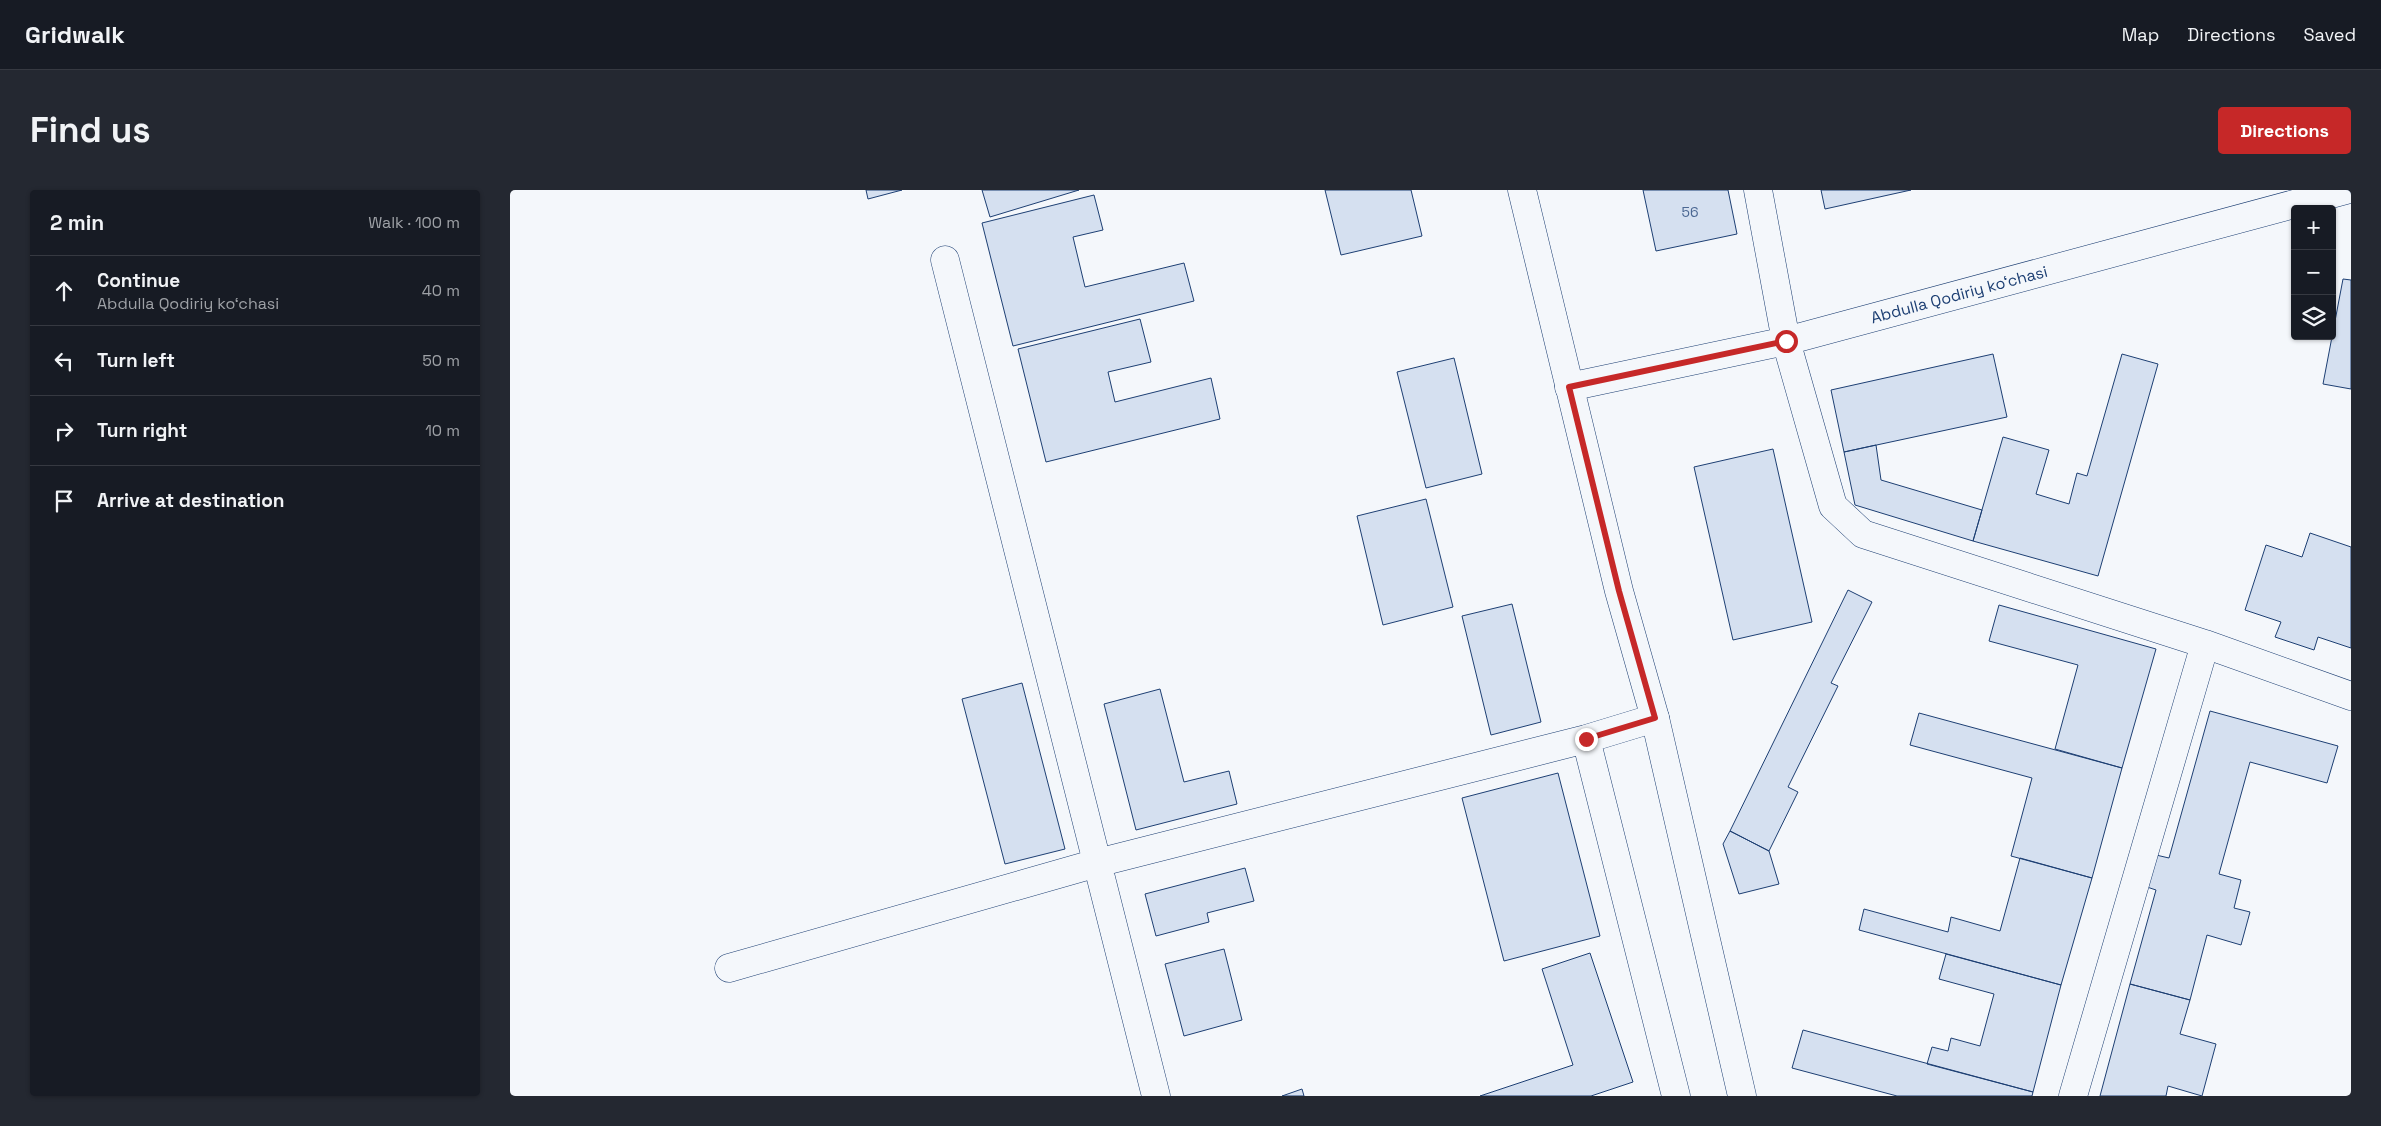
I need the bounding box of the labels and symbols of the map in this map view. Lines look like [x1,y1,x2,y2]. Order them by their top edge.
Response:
house number: 56 [1682,203,1698,221]
street label: Abdulla Qodiriy koʻchasi [1868,261,2050,328]
route start [1775,330,1798,353]
route end [1575,728,1598,751]

